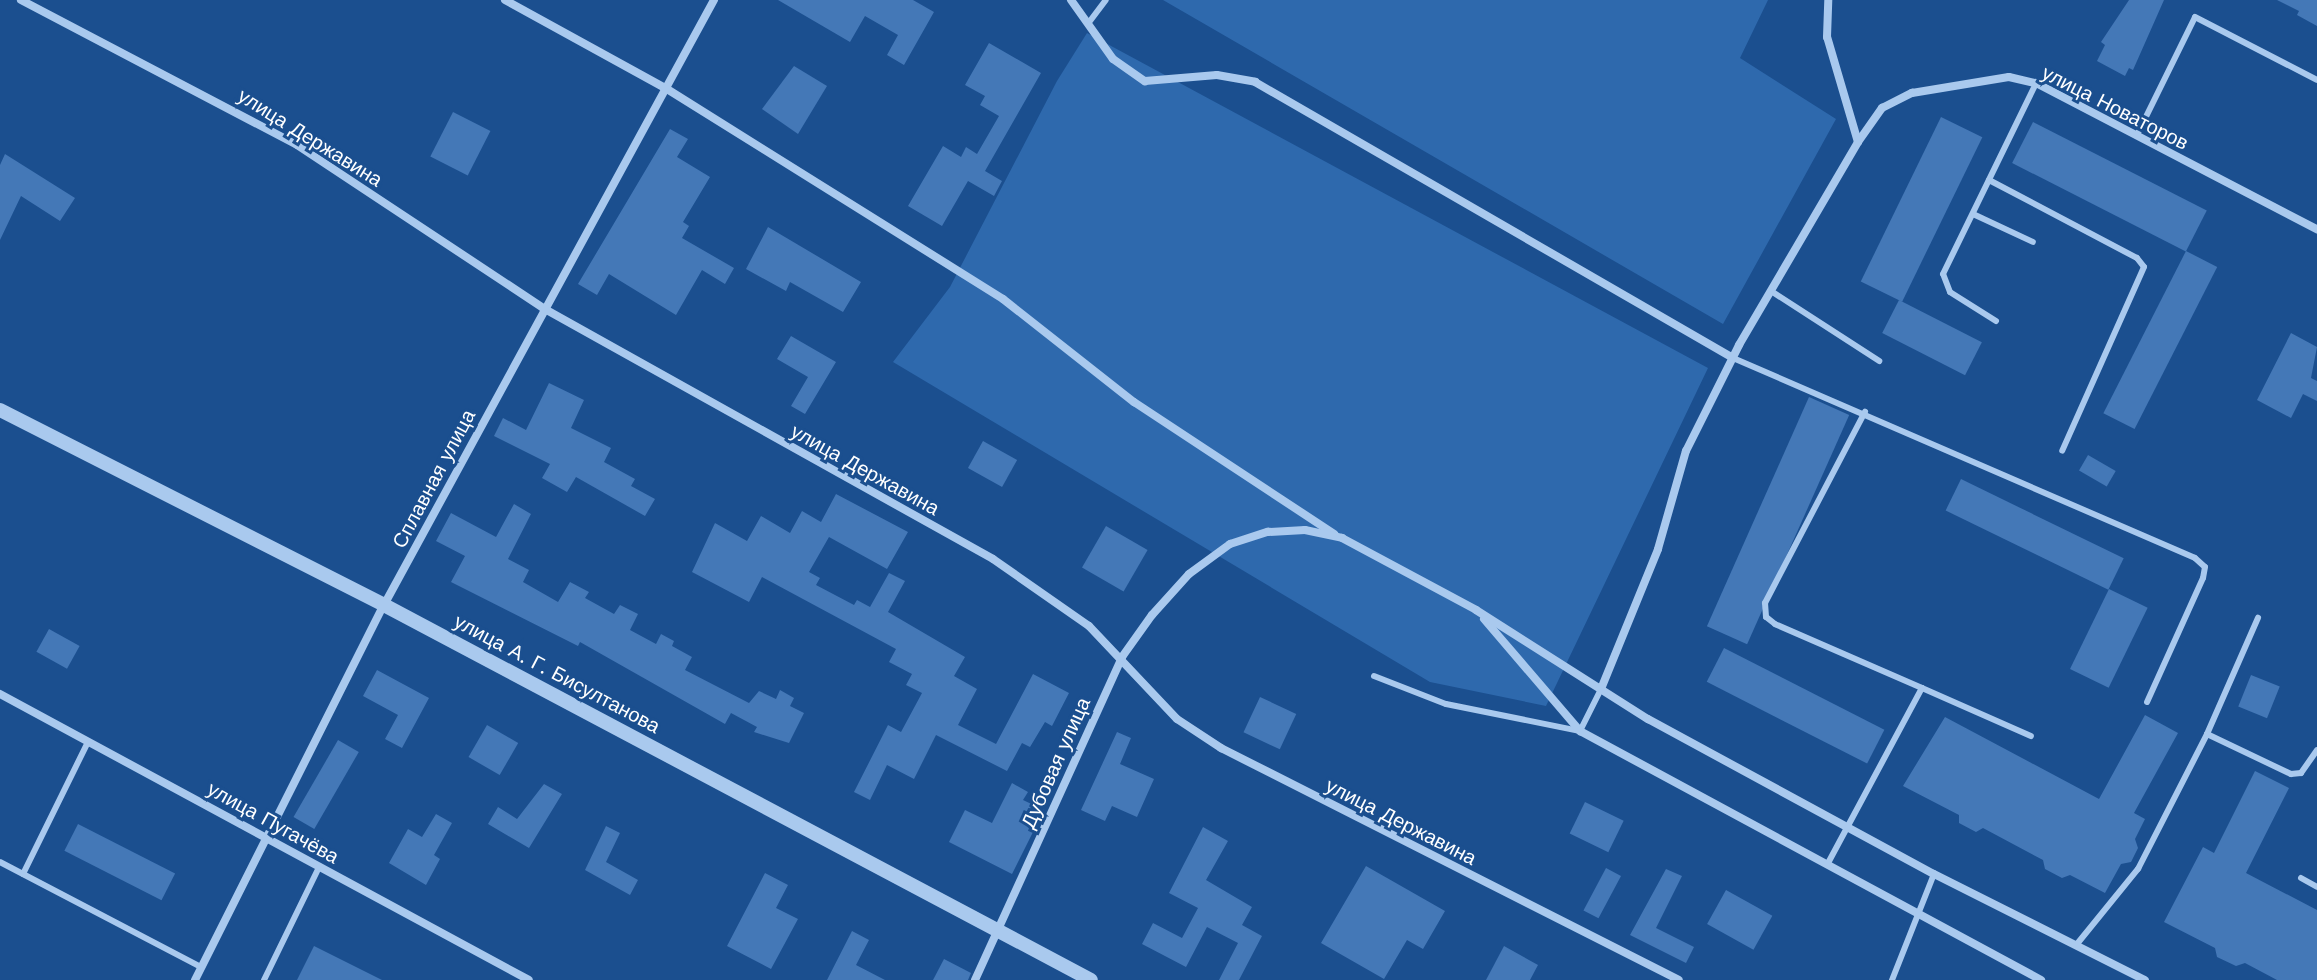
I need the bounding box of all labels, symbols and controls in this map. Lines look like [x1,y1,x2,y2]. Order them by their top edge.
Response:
street label: улица Новаторов [2038,61,2192,155]
street label: улица Державина [233,84,387,192]
street label: Сплавная улица [387,406,481,552]
street label: улица Державина [787,419,943,521]
street label: улица А. Г. Бисултанова [450,610,664,738]
street label: Дубовая улица [1016,694,1096,832]
street label: улица Державина [1322,774,1480,870]
street label: улица Пугачёва [203,777,343,869]

